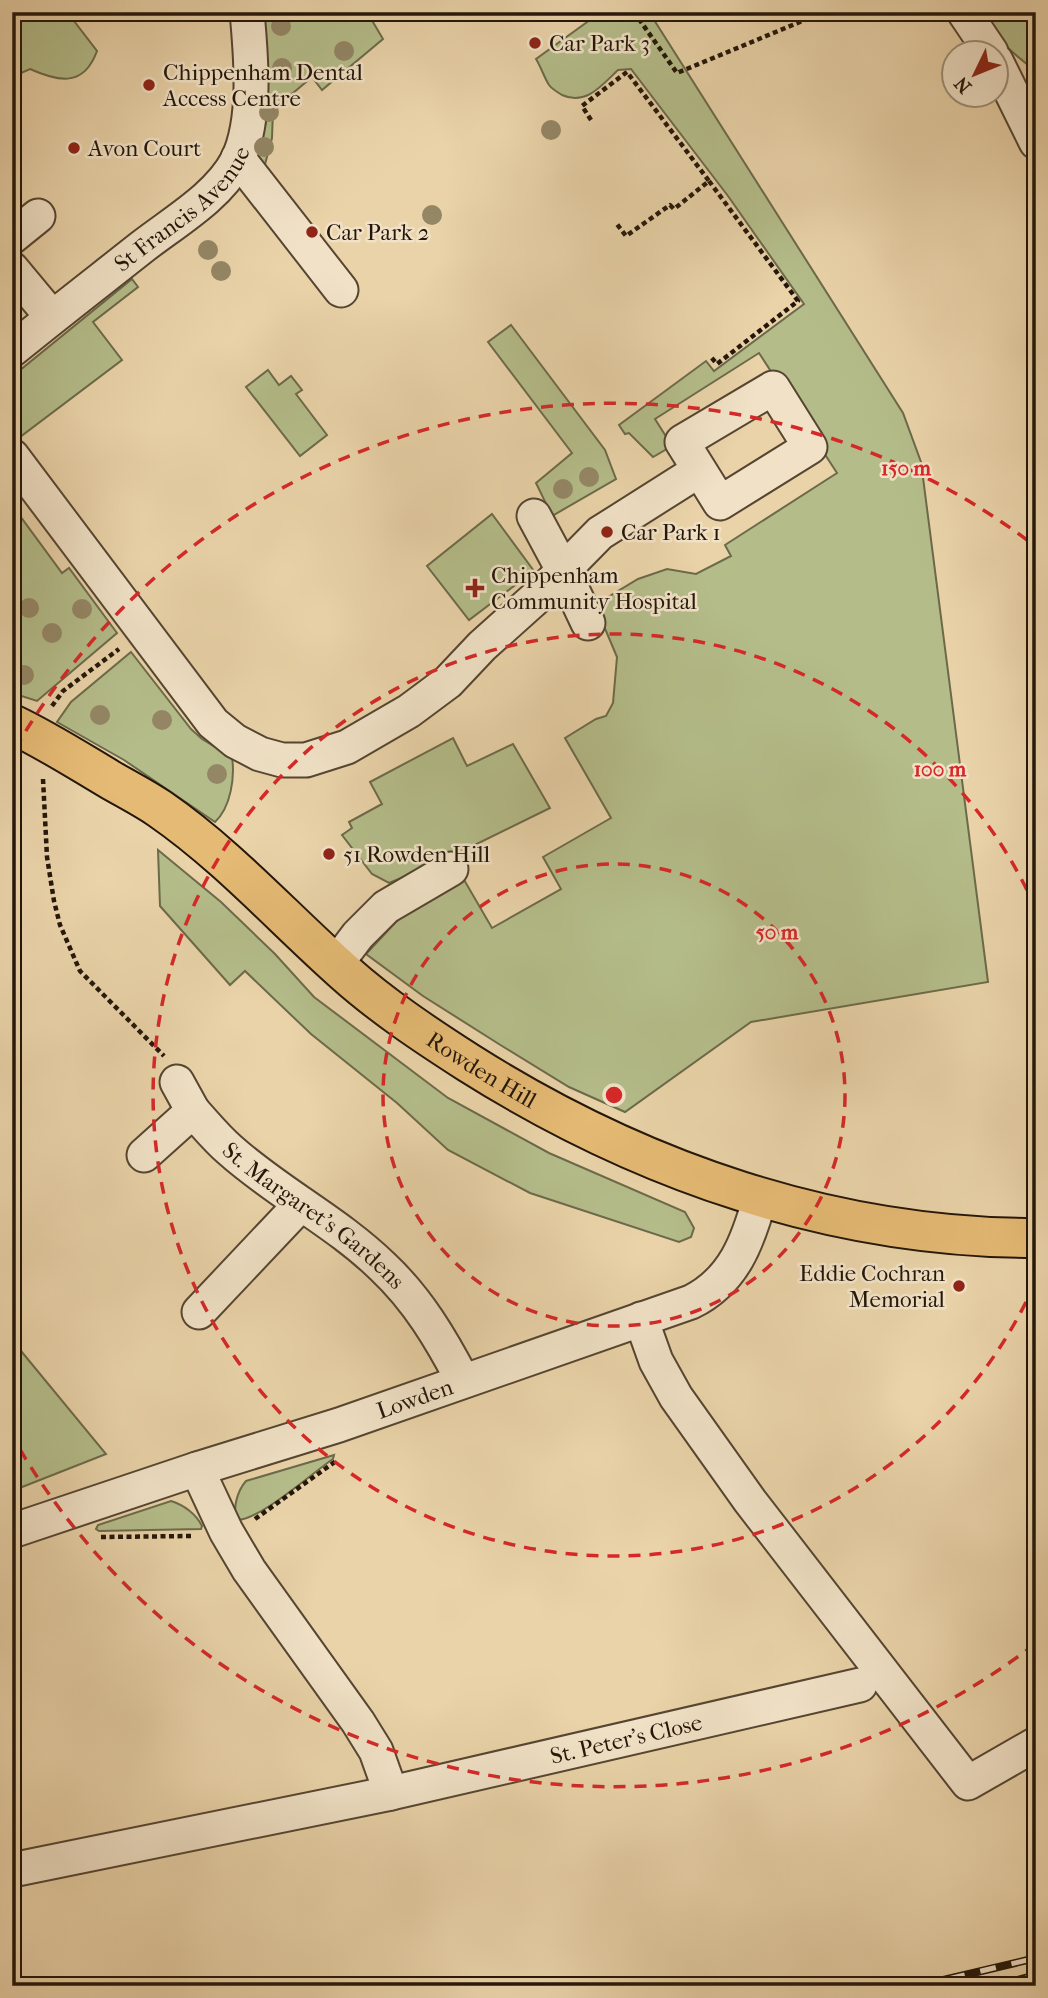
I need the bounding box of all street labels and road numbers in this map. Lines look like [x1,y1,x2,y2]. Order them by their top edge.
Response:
street label: St Francis Avenue [109,143,256,278]
street label: Rowden Hill [421,1026,542,1114]
street label: St. Margaret's Gardens [217,1137,410,1295]
street label: Lowden [373,1373,457,1425]
street label: St. Peter's Close [548,1709,705,1770]

